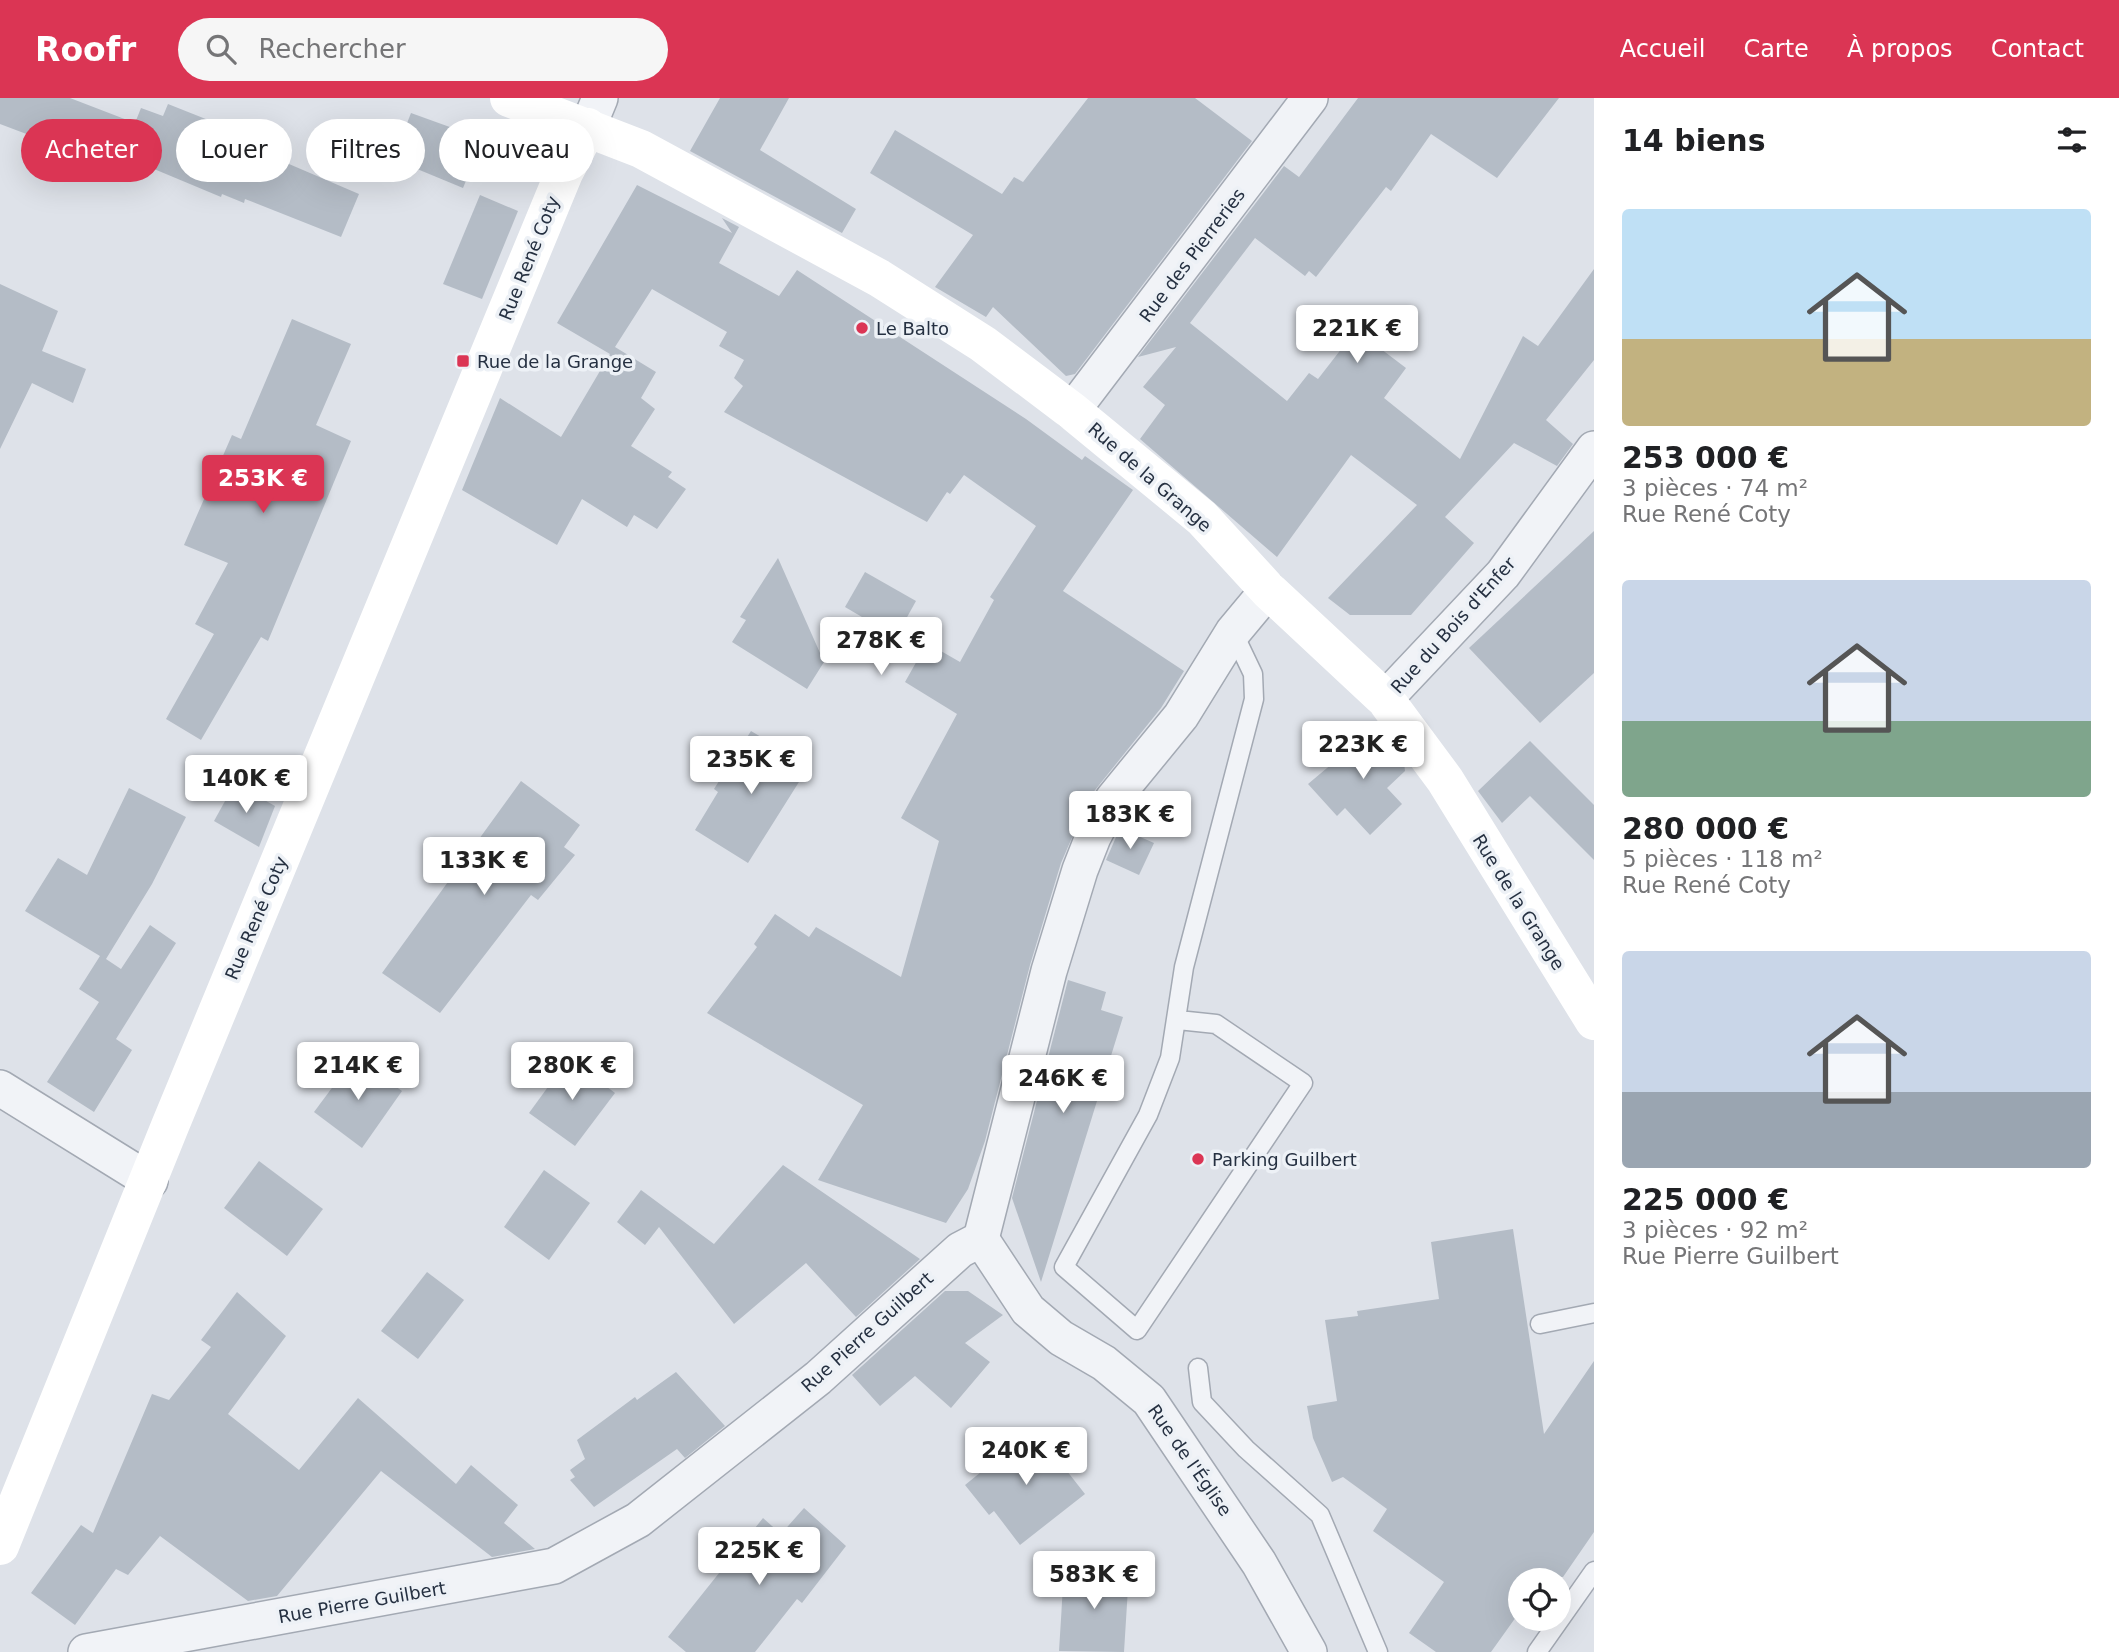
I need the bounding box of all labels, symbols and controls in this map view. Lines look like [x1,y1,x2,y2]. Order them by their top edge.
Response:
search box [178,18,668,81]
text: Roofr [35,30,136,69]
icon: search [202,30,240,68]
text: Rechercher [258,34,406,64]
text: Accueil [1620,35,1705,63]
text: Carte [1743,35,1809,63]
text: À propos [1847,35,1953,63]
text: Contact [1991,35,2084,63]
chip: Acheter [21,119,162,182]
chip: Louer [176,119,292,182]
chip: Filtres [306,119,425,182]
chip: Nouveau [439,119,594,182]
icon: filters [2053,121,2091,159]
text: 14 biens [1622,123,1766,158]
street label: Rue des Pierreries [1135,184,1249,326]
street label: Rue René Coty [495,192,564,323]
icon: home [1794,254,1920,380]
pin: 221K € [1300,306,1414,365]
text: 221K € [1312,315,1402,341]
place label: Le Balto [876,318,949,339]
marker: Le Balto [854,320,870,336]
place label: Rue de la Grange [477,351,633,372]
marker: Rue de la Grange [455,353,471,369]
street label: Rue de la Grange [1084,418,1216,536]
text: 253 000 € [1622,440,1789,475]
pin: 253K € [206,456,320,515]
text: 253K € [218,465,308,491]
text: 3 pièces · 74 m² [1622,475,1808,501]
text: Rue René Coty [1622,501,1791,527]
street label: Rue du Bois d'Enfer [1386,552,1520,697]
pin: 278K € [824,618,938,677]
icon: home [1794,625,1920,751]
text: 278K € [836,627,926,653]
pin: 223K € [1306,722,1420,781]
text: 223K € [1318,731,1408,757]
pin: 235K € [694,736,808,796]
text: 235K € [706,746,796,772]
pin: 140K € [189,756,303,815]
text: 140K € [201,765,291,791]
pin: 183K € [1073,792,1187,851]
text: 183K € [1085,801,1175,827]
text: 280 000 € [1622,811,1789,846]
street label: Rue de la Grange [1469,830,1569,974]
pin: 133K € [427,838,541,897]
text: 5 pièces · 118 m² [1622,846,1823,872]
text: 133K € [439,847,529,873]
street label: Rue René Coty [221,853,292,983]
text: Rue René Coty [1622,872,1791,898]
icon: home [1794,996,1920,1122]
pin: 214K € [301,1042,415,1102]
pin: 280K € [515,1042,629,1102]
text: 214K € [313,1052,403,1078]
text: 280K € [527,1052,617,1078]
pin: 246K € [1006,1056,1120,1115]
text: 246K € [1018,1065,1108,1091]
place label: Parking Guilbert [1212,1149,1357,1170]
marker: Parking Guilbert [1190,1151,1206,1167]
text: 225 000 € [1622,1182,1789,1217]
text: 3 pièces · 92 m² [1622,1217,1808,1243]
text: Rue Pierre Guilbert [1622,1243,1839,1269]
street label: Rue Pierre Guilbert [797,1267,937,1397]
street label: Rue de l'Église [1144,1400,1236,1520]
pin: 240K € [969,1428,1083,1487]
text: 240K € [981,1437,1071,1463]
pin: 225K € [702,1528,816,1587]
text: 225K € [714,1537,804,1563]
pin: 583K € [1037,1552,1151,1611]
text: 583K € [1049,1561,1139,1587]
map controls [1508,1568,1571,1631]
button: locate [1508,1568,1571,1631]
street label: Rue Pierre Guilbert [277,1577,447,1627]

